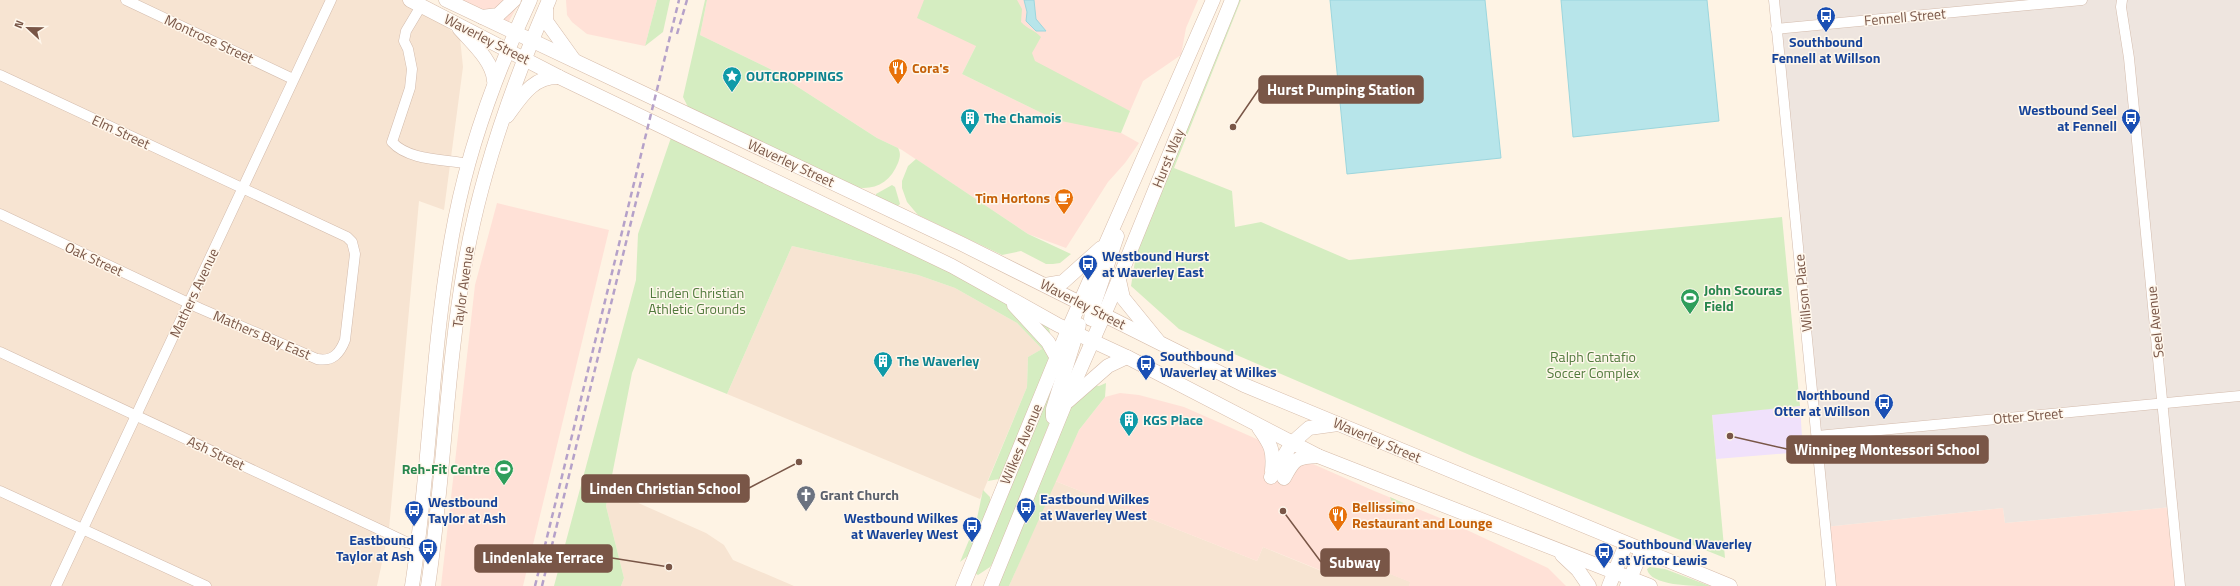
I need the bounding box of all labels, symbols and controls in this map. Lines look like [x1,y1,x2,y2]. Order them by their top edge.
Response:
street label: Fennell Street [1863,2,1947,31]
bus stop icon: Southbound Fennell at Willson [1815,5,1837,33]
north arrow [8,8,48,48]
street label: Waverley Street [441,8,534,69]
street label: Montrose Street [161,9,257,68]
text: N [10,18,28,31]
place label: Southbound Fennell at Willson [1772,31,1880,68]
restaurant icon: Cora's [887,57,909,85]
place label: Cora's [912,57,950,78]
place icon: OUTCROPPINGS [721,65,743,93]
place label: OUTCROPPINGS [746,65,844,86]
callout: Hurst Pumping Station [1259,76,1423,103]
text: Hurst Pumping Station [1267,78,1415,101]
place label: Westbound Seel at Fennell [2018,99,2117,136]
building icon: The Chamois [959,107,981,135]
place label: The Chamois [984,107,1062,128]
bus stop icon: Westbound Seel at Fennell [2120,107,2142,135]
street label: Elm Street [89,109,154,154]
street label: Hurst Way [1146,125,1189,191]
street label: Waverley Street [744,133,838,192]
place label: Tim Hortons [975,187,1050,208]
cafe icon: Tim Hortons [1053,187,1075,215]
street label: Oak Street [62,236,127,281]
street label: Mathers Avenue [164,245,223,341]
street label: Taylor Avenue [446,245,479,329]
place label: Westbound Hurst at Waverley East [1102,245,1209,282]
bus stop icon: Westbound Hurst at Waverley East [1077,253,1099,281]
street label: Willson Place [1788,253,1817,333]
street label: Waverley Street [1037,273,1130,334]
place label: John Scouras Field [1704,279,1783,316]
park label: Linden Christian Athletic Grounds [648,282,746,319]
street label: Seel Avenue [2140,285,2169,359]
sports icon: John Scouras Field [1679,287,1701,315]
street label: Mathers Bay East [210,304,314,365]
place label: Southbound Waverley at Wilkes [1160,345,1277,382]
park label: Ralph Cantafio Soccer Complex [1547,346,1640,383]
building icon: The Waverley [872,350,894,378]
place label: The Waverley [897,350,979,371]
bus stop icon: Southbound Waverley at Wilkes [1135,353,1157,381]
place label: Northbound Otter at Willson [1774,384,1870,421]
bus stop icon: Northbound Otter at Willson [1873,392,1895,420]
street label: Wilkes Avenue [994,400,1047,487]
street label: Otter Street [1992,402,2064,429]
building icon: KGS Place [1118,409,1140,437]
place label: KGS Place [1143,409,1203,430]
street label: Waverley Street [1330,412,1425,468]
street label: Ash Street [184,430,249,475]
callout: Winnipeg Montessori School [1787,436,1988,463]
text: Winnipeg Montessori School [1794,438,1980,461]
place label: Reh-Fit Centre [402,458,490,479]
sports icon: Reh-Fit Centre [493,458,515,486]
callout: Linden Christian School [582,475,749,502]
text: Linden Christian School [589,477,741,500]
church icon: Grant Church [795,484,817,512]
place label: Grant Church [820,484,899,505]
place label: Eastbound Wilkes at Waverley West [1040,488,1150,525]
place label: Westbound Taylor at Ash [428,491,506,528]
bus stop icon: Eastbound Wilkes at Waverley West [1015,496,1037,524]
place label: Bellissimo Restaurant and Lounge [1352,496,1492,533]
bus stop icon: Westbound Taylor at Ash [403,499,425,527]
restaurant icon: Bellissimo Restaurant and Lounge [1327,504,1349,532]
place label: Westbound Wilkes at Waverley West [844,507,958,544]
bus stop icon: Westbound Wilkes at Waverley West [961,515,983,543]
place label: Eastbound Taylor at Ash [336,529,414,566]
place label: Southbound Waverley at Victor Lewis [1618,533,1752,570]
bus stop icon: Eastbound Taylor at Ash [417,537,439,565]
bus stop icon: Southbound Waverley at Victor Lewis [1593,541,1615,569]
callout: Lindenlake Terrace [475,545,612,572]
text: Lindenlake Terrace [482,546,604,569]
callout: Subway [1321,549,1389,576]
text: Subway [1329,551,1381,574]

